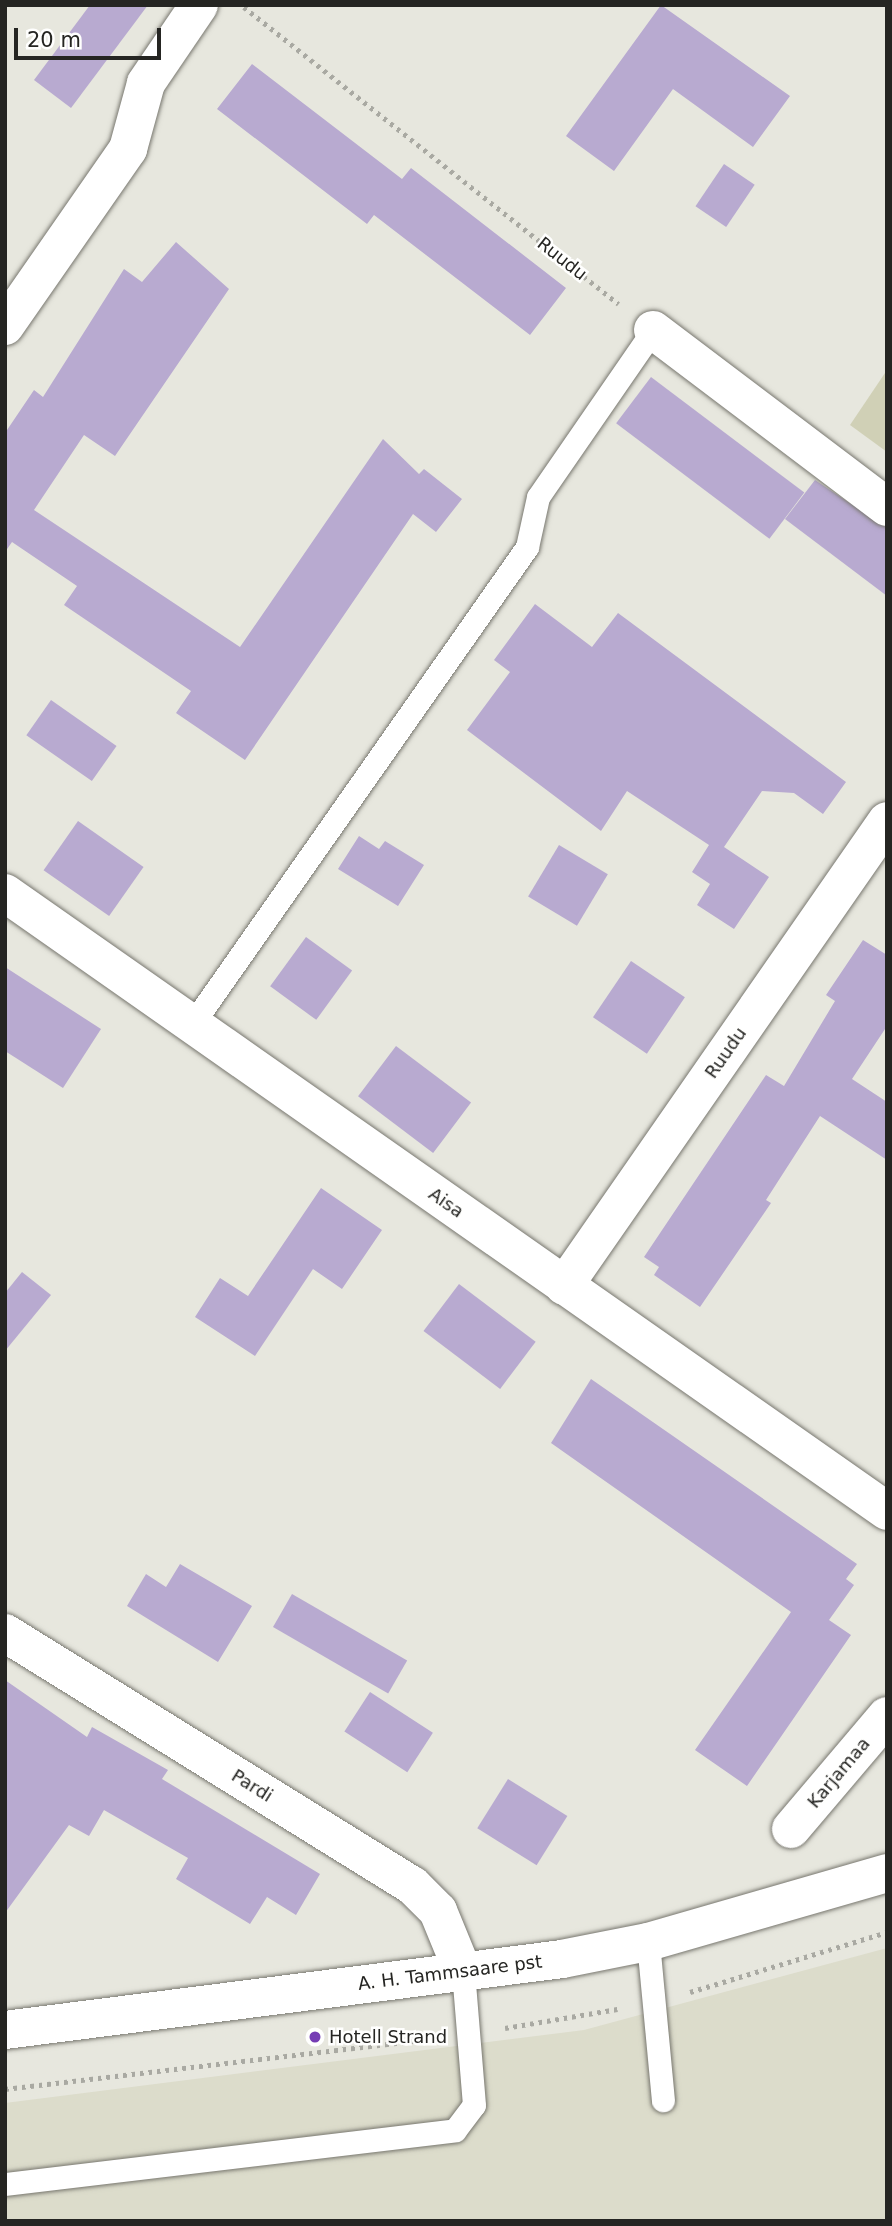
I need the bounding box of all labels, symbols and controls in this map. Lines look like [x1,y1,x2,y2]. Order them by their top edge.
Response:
scale bar [18,14,164,58]
text: 20 m [27,28,81,52]
street label: Ruudu [533,233,591,285]
street label: Ruudu [701,1023,751,1083]
street label: Aisa [424,1183,468,1223]
street label: Karjamaa [803,1733,875,1813]
street label: Pardi [227,1765,277,1807]
street label: A. H. Tammsaare pst [357,1951,543,1995]
place label: Hotell Strand [329,2026,447,2048]
marker: Hotell Strand [307,2029,323,2045]

